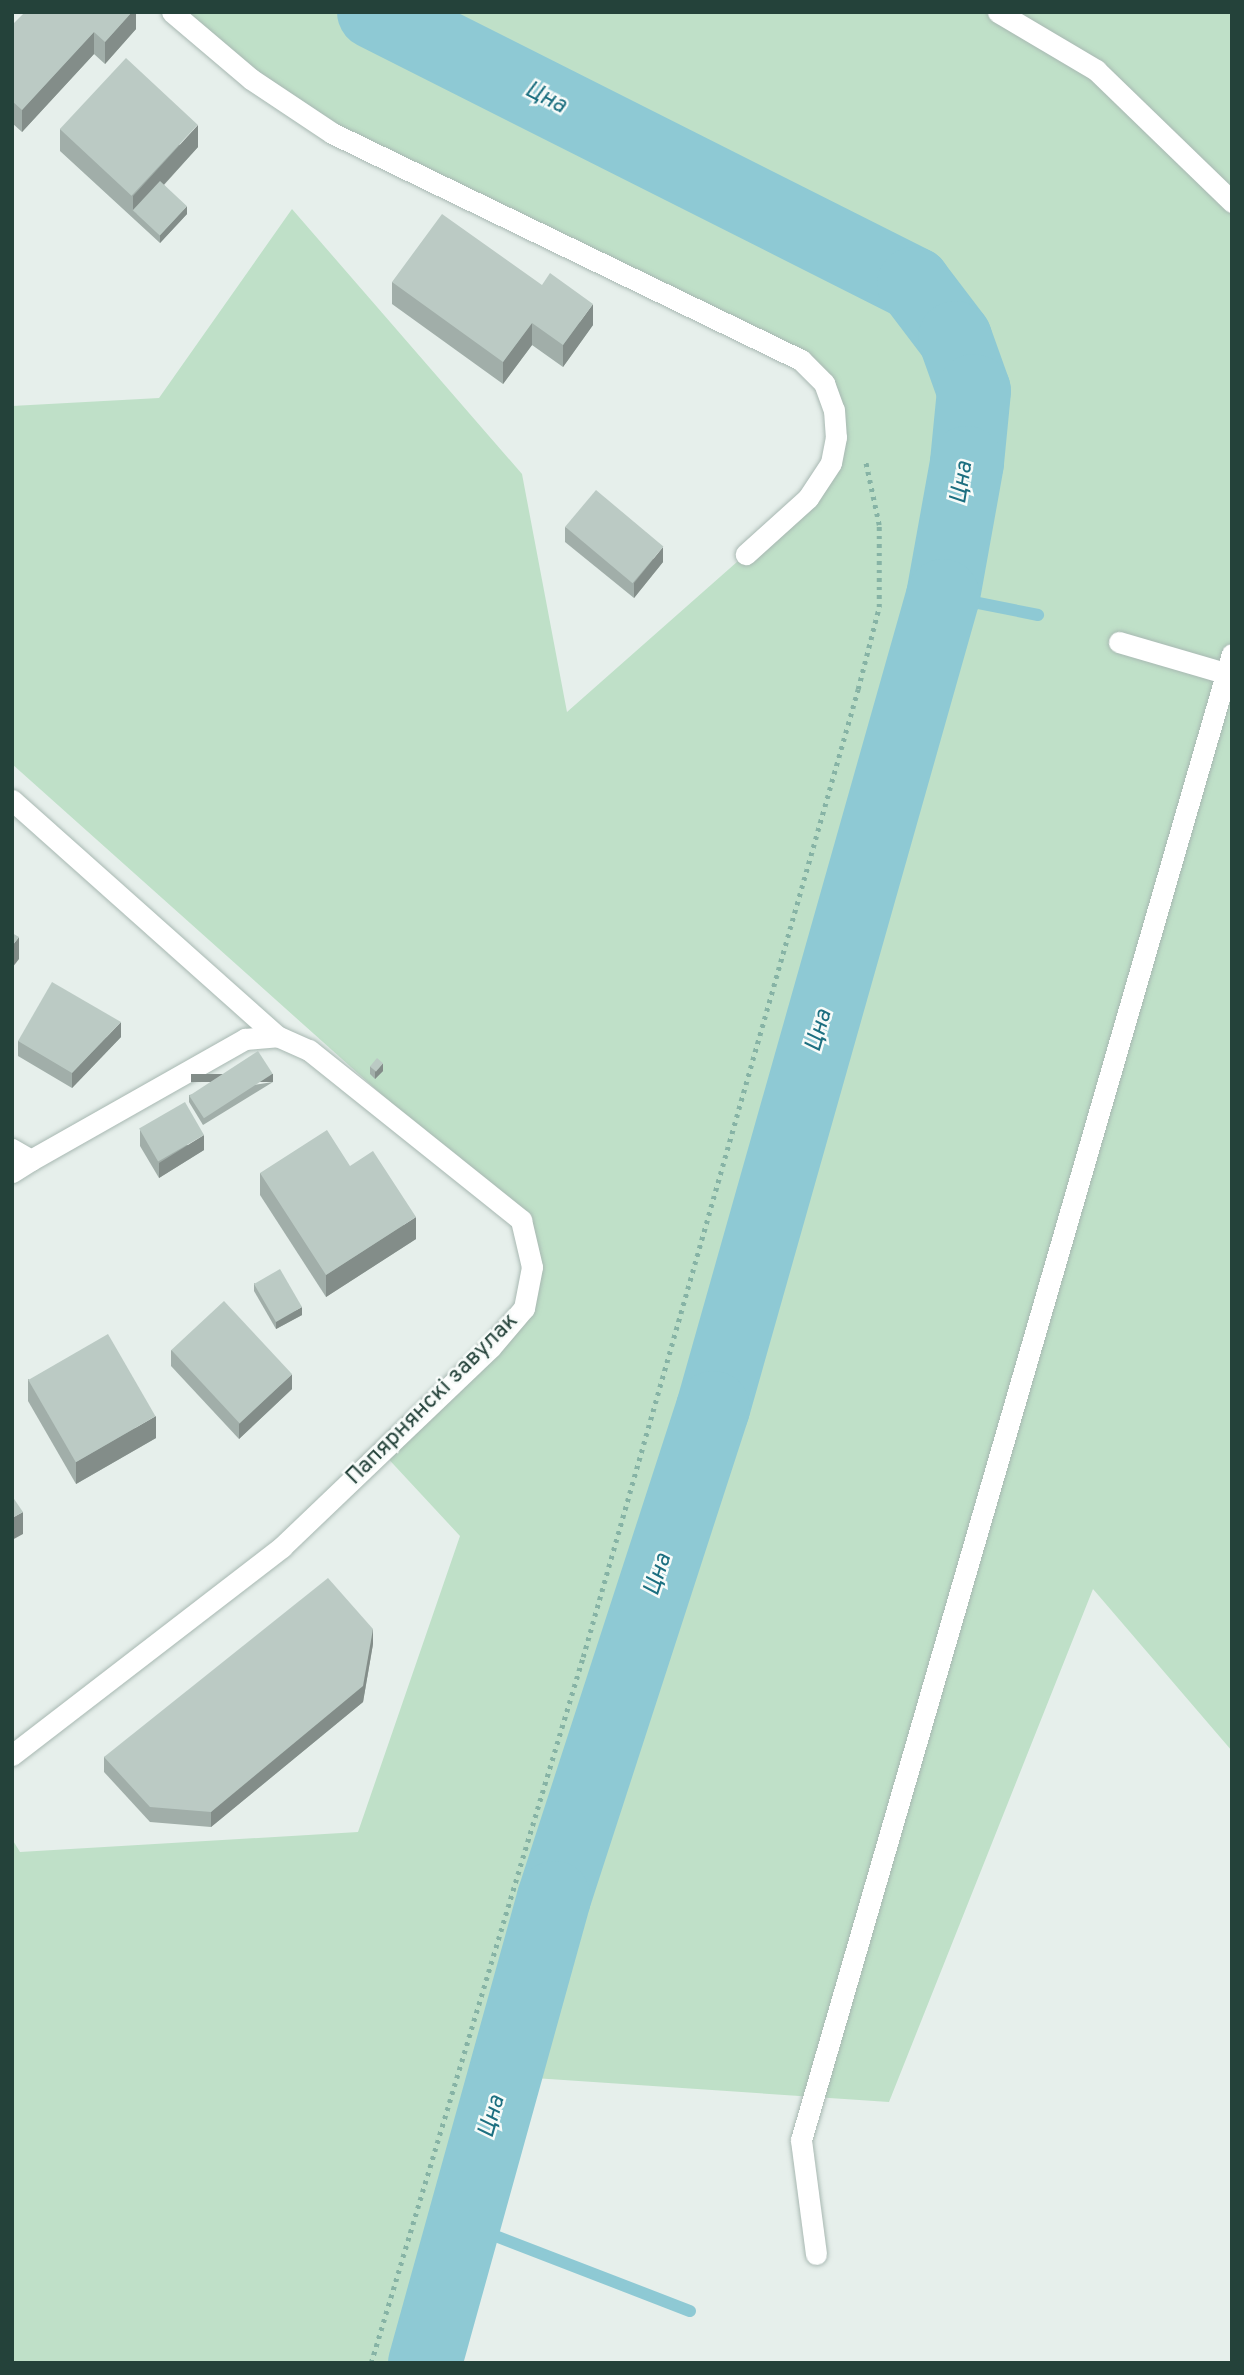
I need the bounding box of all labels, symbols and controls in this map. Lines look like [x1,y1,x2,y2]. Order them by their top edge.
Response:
water label: Цна [519,76,571,122]
water label: Цна [945,460,981,506]
water label: Цна [800,1006,840,1056]
street label: Папярнянскі завулак [341,1308,525,1492]
water label: Цна [639,1550,679,1600]
water label: Цна [473,2092,513,2142]

